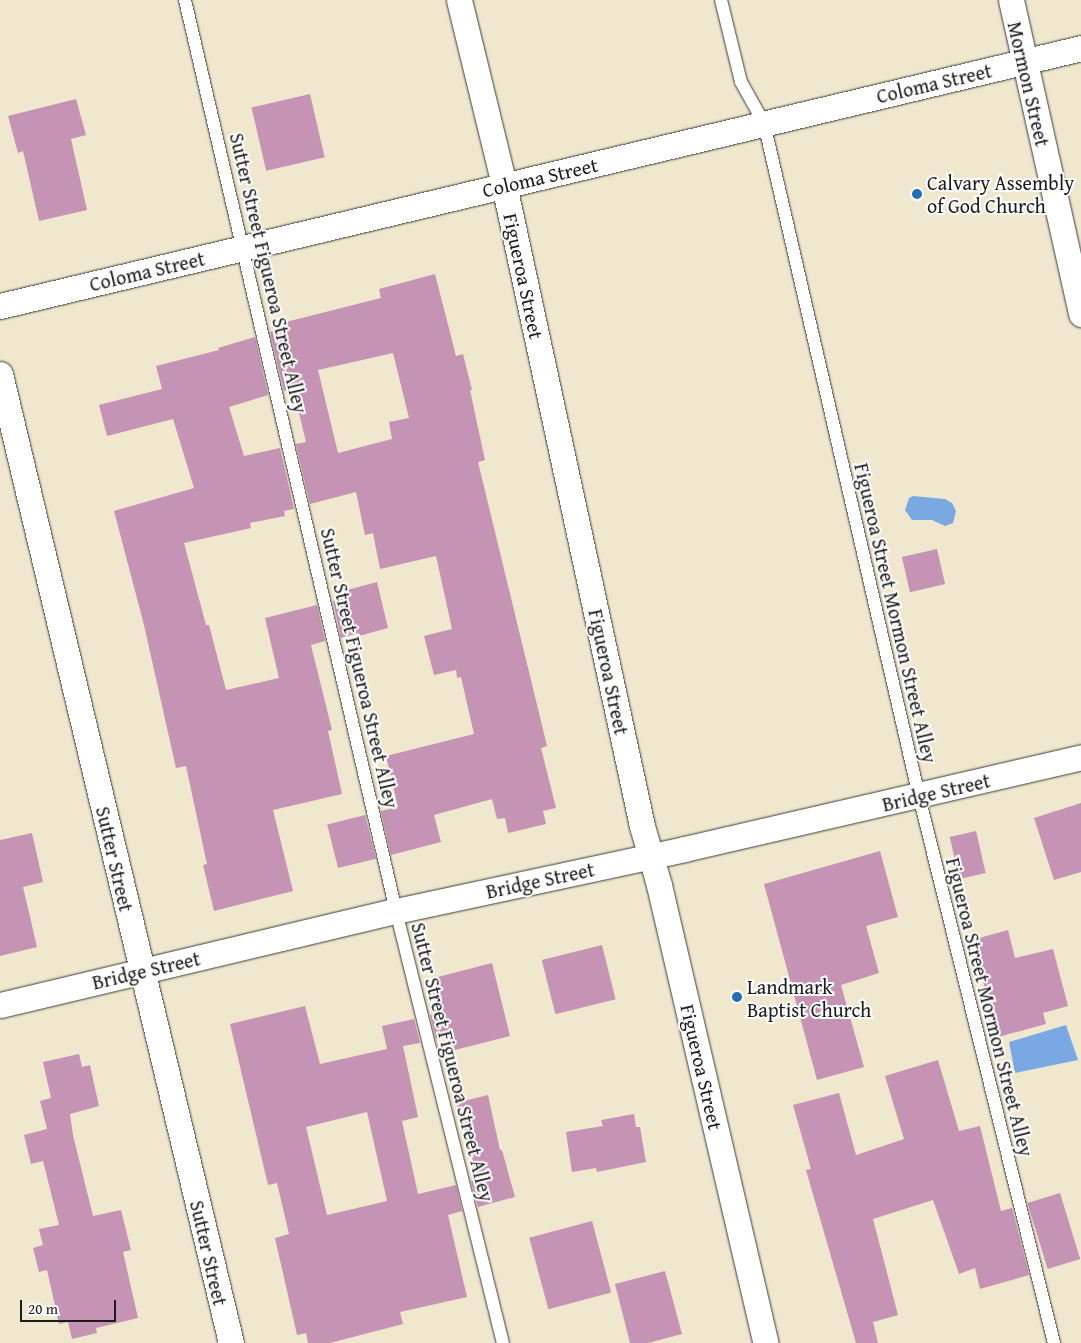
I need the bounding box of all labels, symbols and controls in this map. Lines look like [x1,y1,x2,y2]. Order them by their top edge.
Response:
street label: Mormon Street [1003,19,1055,149]
street label: Coloma Street [874,58,994,108]
street label: Sutter Street Figueroa Street Alley [225,130,313,416]
street label: Coloma Street [480,152,600,202]
place label: Calvary Assembly of God Church [927,170,1074,217]
marker: Calvary Assembly of God Church [911,188,923,200]
street label: Figueroa Street [499,211,549,341]
street label: Coloma Street [87,246,207,296]
street label: Figueroa Street Mormon Street Alley [850,461,942,765]
street label: Sutter Street Figueroa Street Alley [316,525,404,811]
street label: Figueroa Street [584,607,634,737]
street label: Bridge Street [880,768,992,816]
street label: Sutter Street [91,804,139,914]
street label: Figueroa Street Mormon Street Alley [941,855,1039,1159]
street label: Bridge Street [484,857,596,903]
street label: Sutter Street Figueroa Street Alley [407,920,499,1204]
street label: Bridge Street [90,946,202,994]
place label: Landmark Baptist Church [747,974,871,1021]
marker: Landmark Baptist Church [731,991,743,1003]
street label: Figueroa Street [676,1002,728,1132]
street label: Sutter Street [185,1198,233,1308]
scale bar [22,1290,119,1322]
text: 20 m [28,1298,58,1319]

